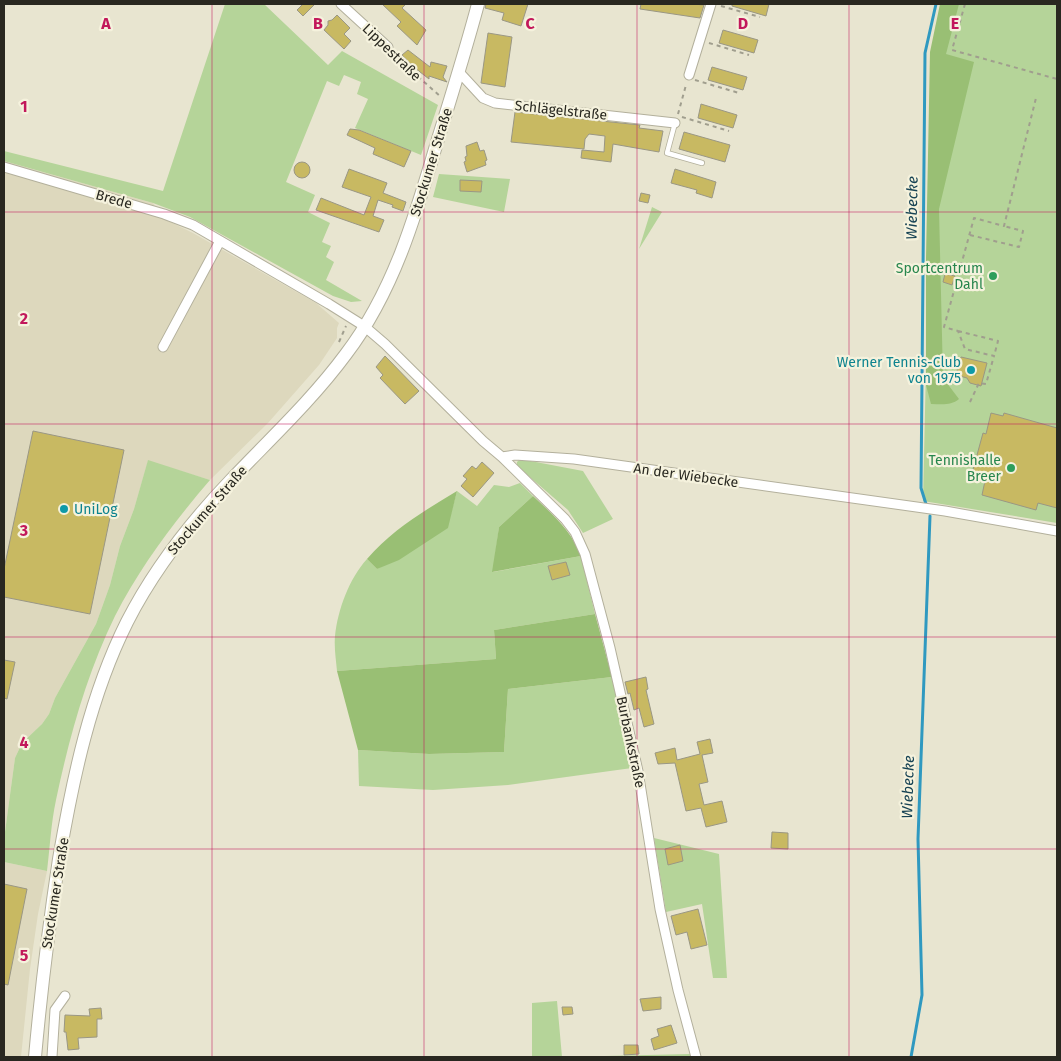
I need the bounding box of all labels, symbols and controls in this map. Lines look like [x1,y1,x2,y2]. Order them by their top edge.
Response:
text: A [100,14,111,33]
text: B [313,14,323,33]
text: C [525,14,535,33]
text: D [738,14,748,33]
text: E [951,14,959,33]
street label: Lippestraße [359,20,425,85]
text: 1 [20,97,28,116]
street label: Schlägelstraße [514,97,608,124]
street label: Stockumer Straße [407,106,456,218]
water label: Wiebecke [902,176,922,240]
street label: Brede [94,186,134,213]
place label: Sportcentrum Dahl [896,260,983,293]
marker: Sportcentrum Dahl [987,270,999,282]
text: 2 [20,309,28,328]
place label: Werner Tennis-Club von 1975 [837,354,961,387]
marker: Werner Tennis-Club von 1975 [965,364,977,376]
place label: Tennishalle Breer [929,452,1002,485]
street label: An der Wiebecke [633,460,739,491]
street label: Stockumer Straße [164,462,251,558]
marker: Tennishalle Breer [1005,462,1017,474]
place label: UniLog [74,501,118,518]
marker: UniLog [58,503,70,515]
text: 3 [19,521,28,540]
street label: Burbankstraße [613,695,649,789]
text: 4 [19,733,29,752]
water label: Wiebecke [898,755,918,819]
street label: Stockumer Straße [38,836,73,950]
text: 5 [20,946,29,965]

